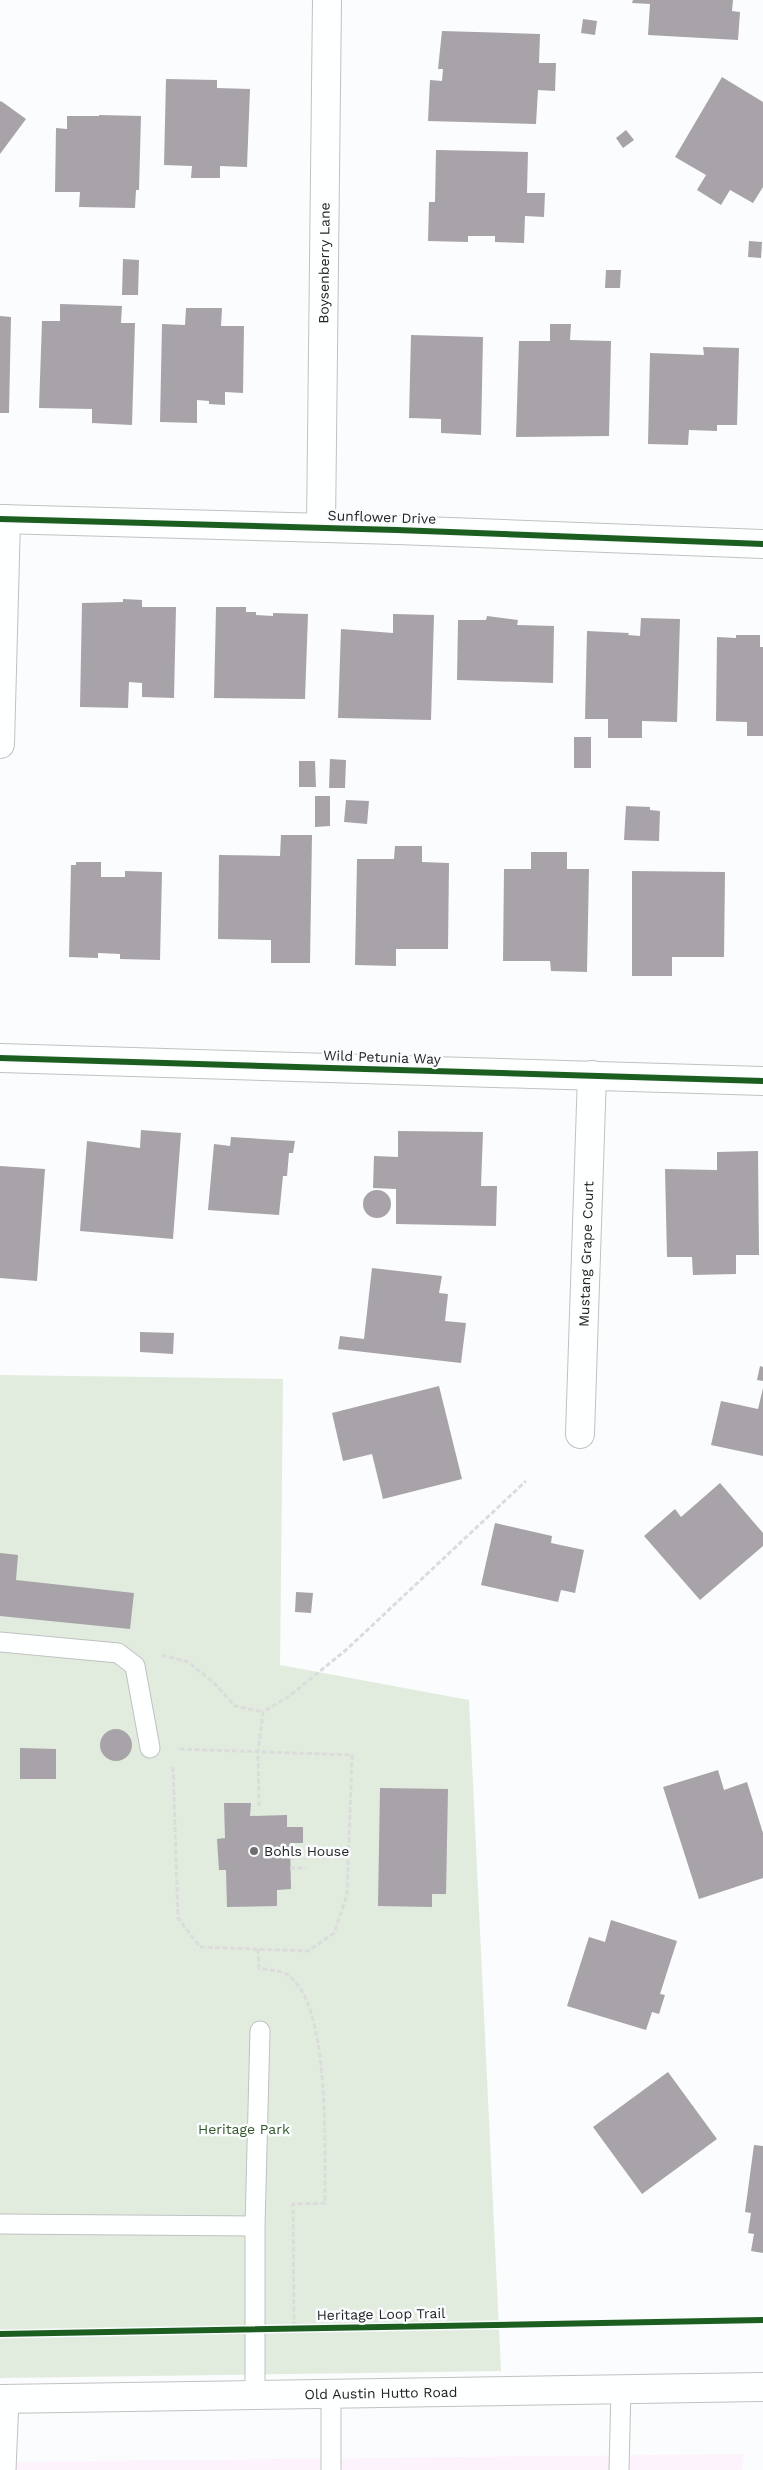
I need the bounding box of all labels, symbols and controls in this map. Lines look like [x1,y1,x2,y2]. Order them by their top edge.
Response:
street label: Boysenberry Lane [315,202,333,324]
street label: Sunflower Drive [327,507,437,527]
street label: Wild Petunia Way [323,1047,442,1067]
street label: Mustang Grape Court [576,1181,596,1327]
place label: Bohls House [264,1843,349,1859]
marker: Bohls House [248,1845,260,1857]
park label: Heritage Park [198,2121,290,2137]
street label: Heritage Loop Trail [316,2305,446,2323]
street label: Old Austin Hutto Road [304,2384,458,2402]

